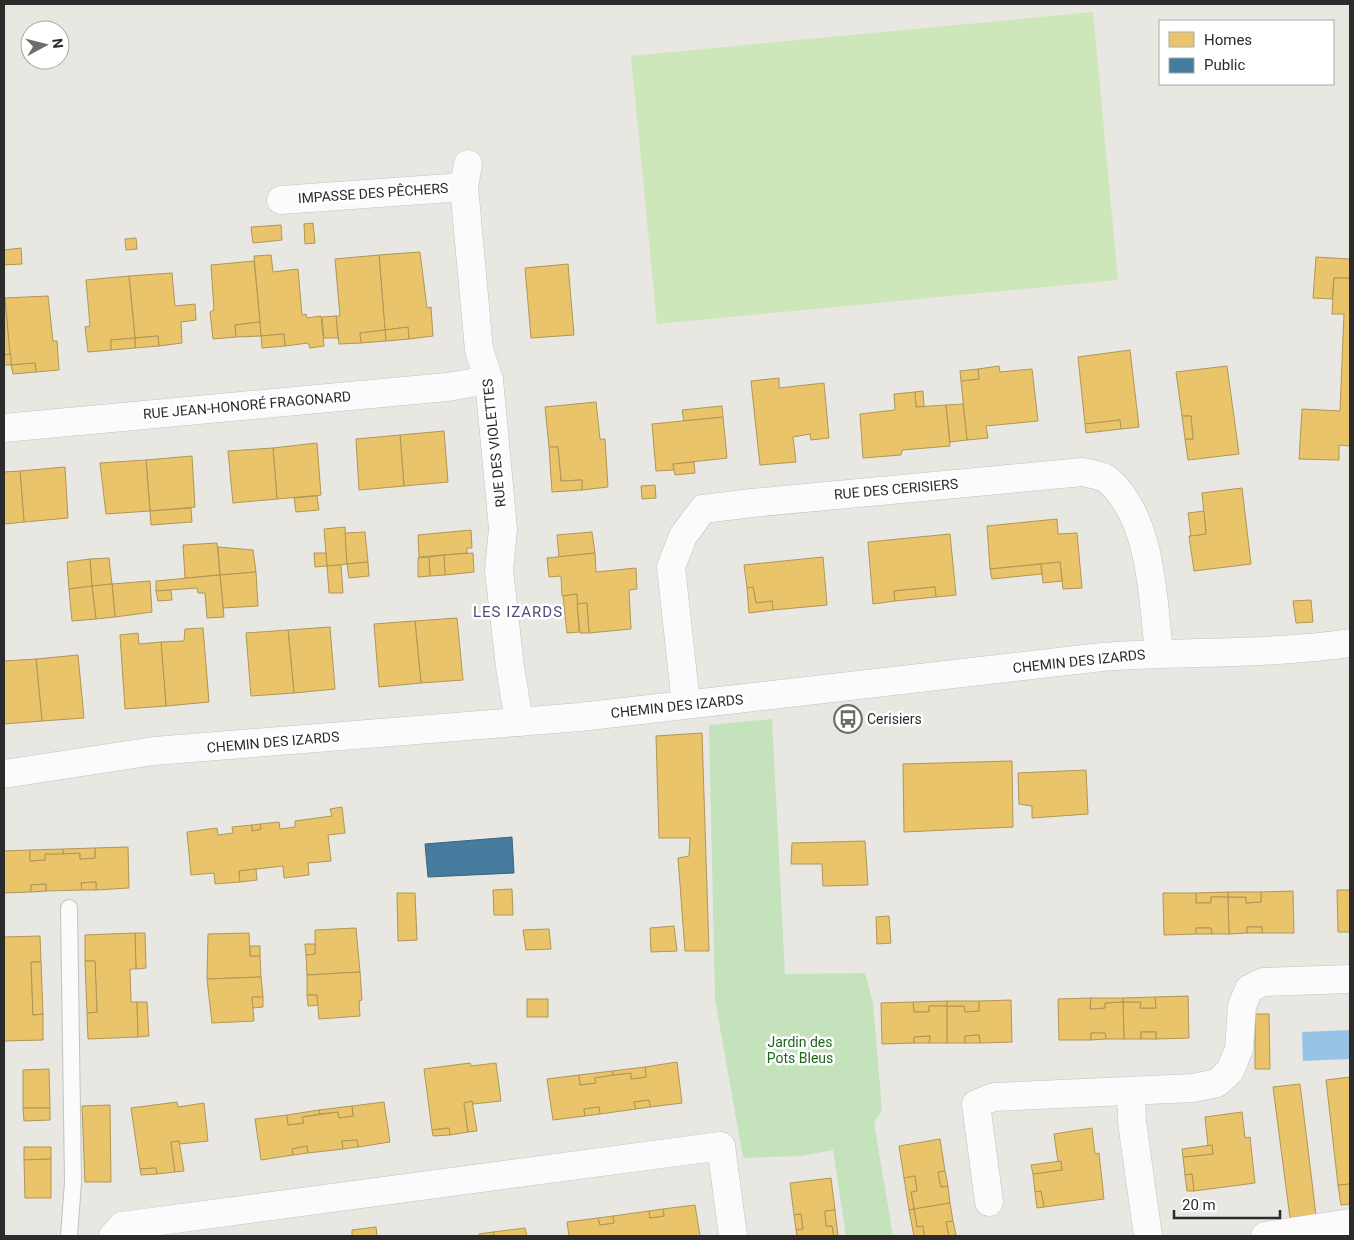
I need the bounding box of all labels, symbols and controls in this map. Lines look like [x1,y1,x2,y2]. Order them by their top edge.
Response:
north arrow [20,20,70,70]
legend [1159,20,1334,85]
text: Homes [1204,31,1252,49]
text: N [49,38,66,49]
text: Public [1204,56,1245,74]
street label: IMPASSE DES PÊCHERS [297,179,449,206]
street label: RUE DES VIOLETTES [479,378,509,508]
street label: RUE JEAN-HONORÉ FRAGONARD [142,387,352,422]
street label: RUE DES CERISIERS [833,476,959,502]
district label: LES IZARDS [473,603,563,621]
street label: CHEMIN DES IZARDS [1012,646,1146,676]
street label: CHEMIN DES IZARDS [610,691,744,721]
bus stop icon: Cerisiers [833,704,863,734]
place label: Cerisiers [867,711,922,727]
street label: CHEMIN DES IZARDS [206,728,340,756]
park label: Jardin des Pots Bleus [767,1034,833,1066]
scale bar [1174,1188,1280,1220]
text: 20 m [1182,1196,1216,1214]

